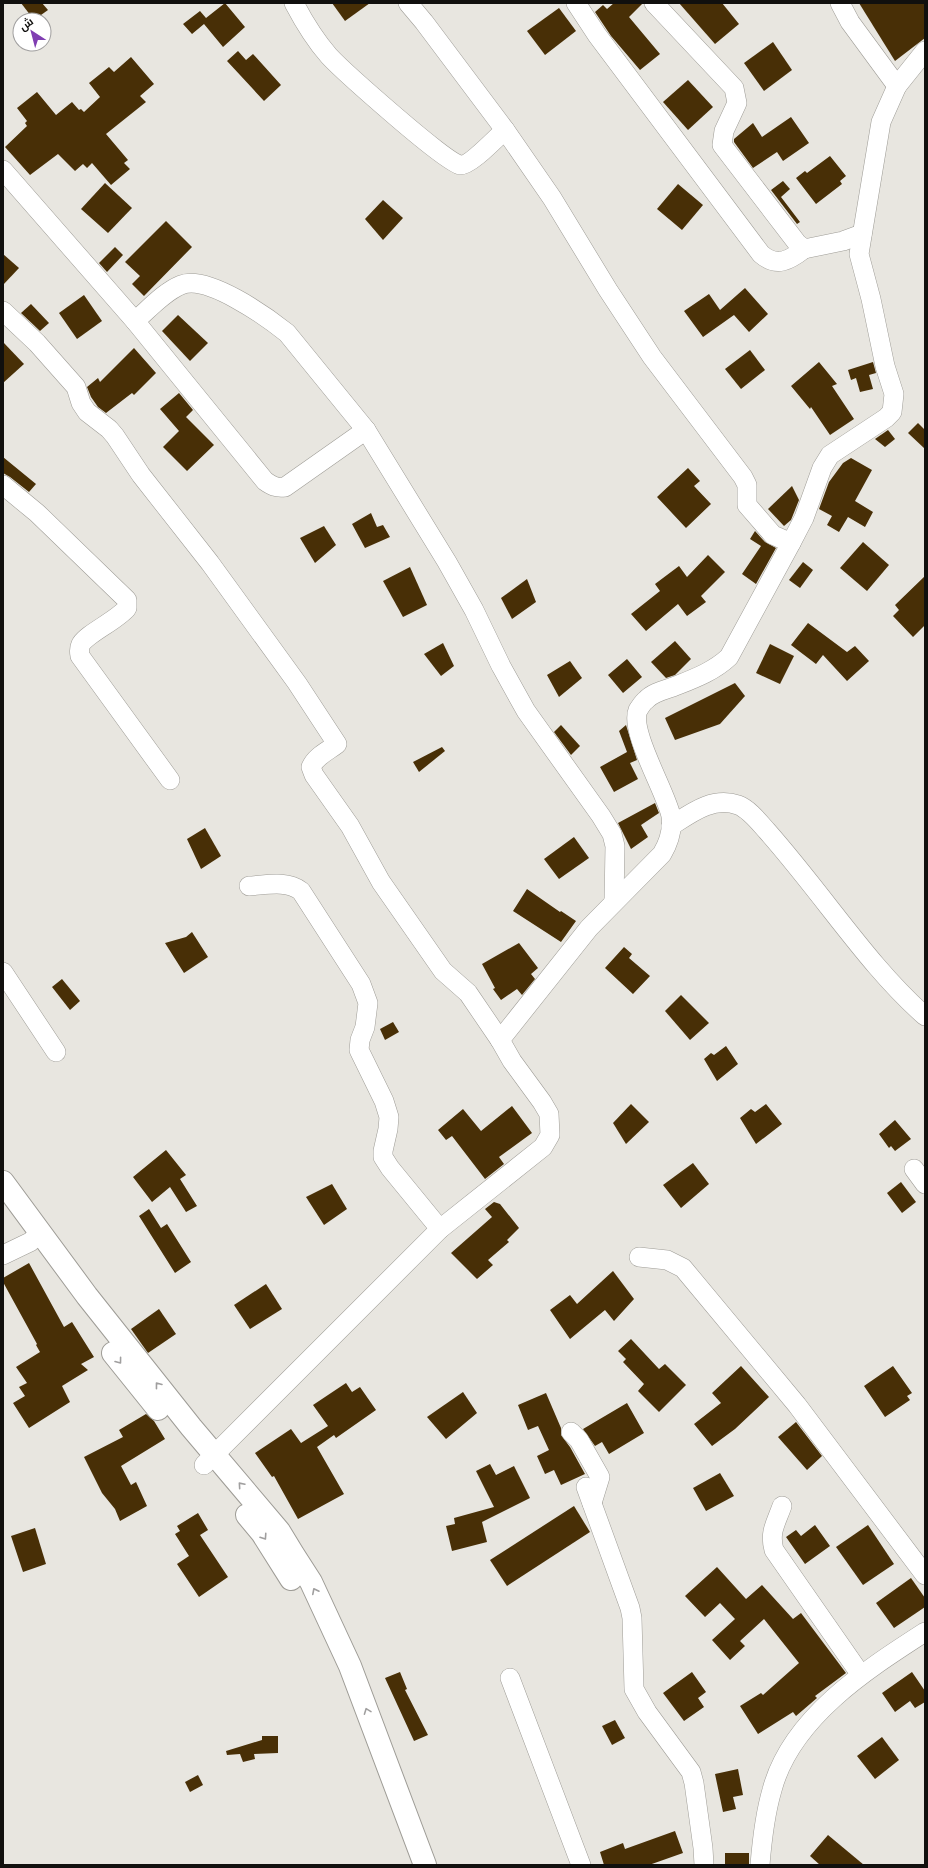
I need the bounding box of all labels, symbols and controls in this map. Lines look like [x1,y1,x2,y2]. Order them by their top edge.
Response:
north arrow [12,12,52,52]
text: ش [16,13,36,34]
one-way arrow [115,1356,122,1363]
one-way arrow [156,1383,163,1390]
one-way arrow [238,1483,245,1490]
one-way arrow [259,1533,267,1540]
one-way arrow [312,1588,320,1596]
one-way arrow [363,1707,371,1714]

